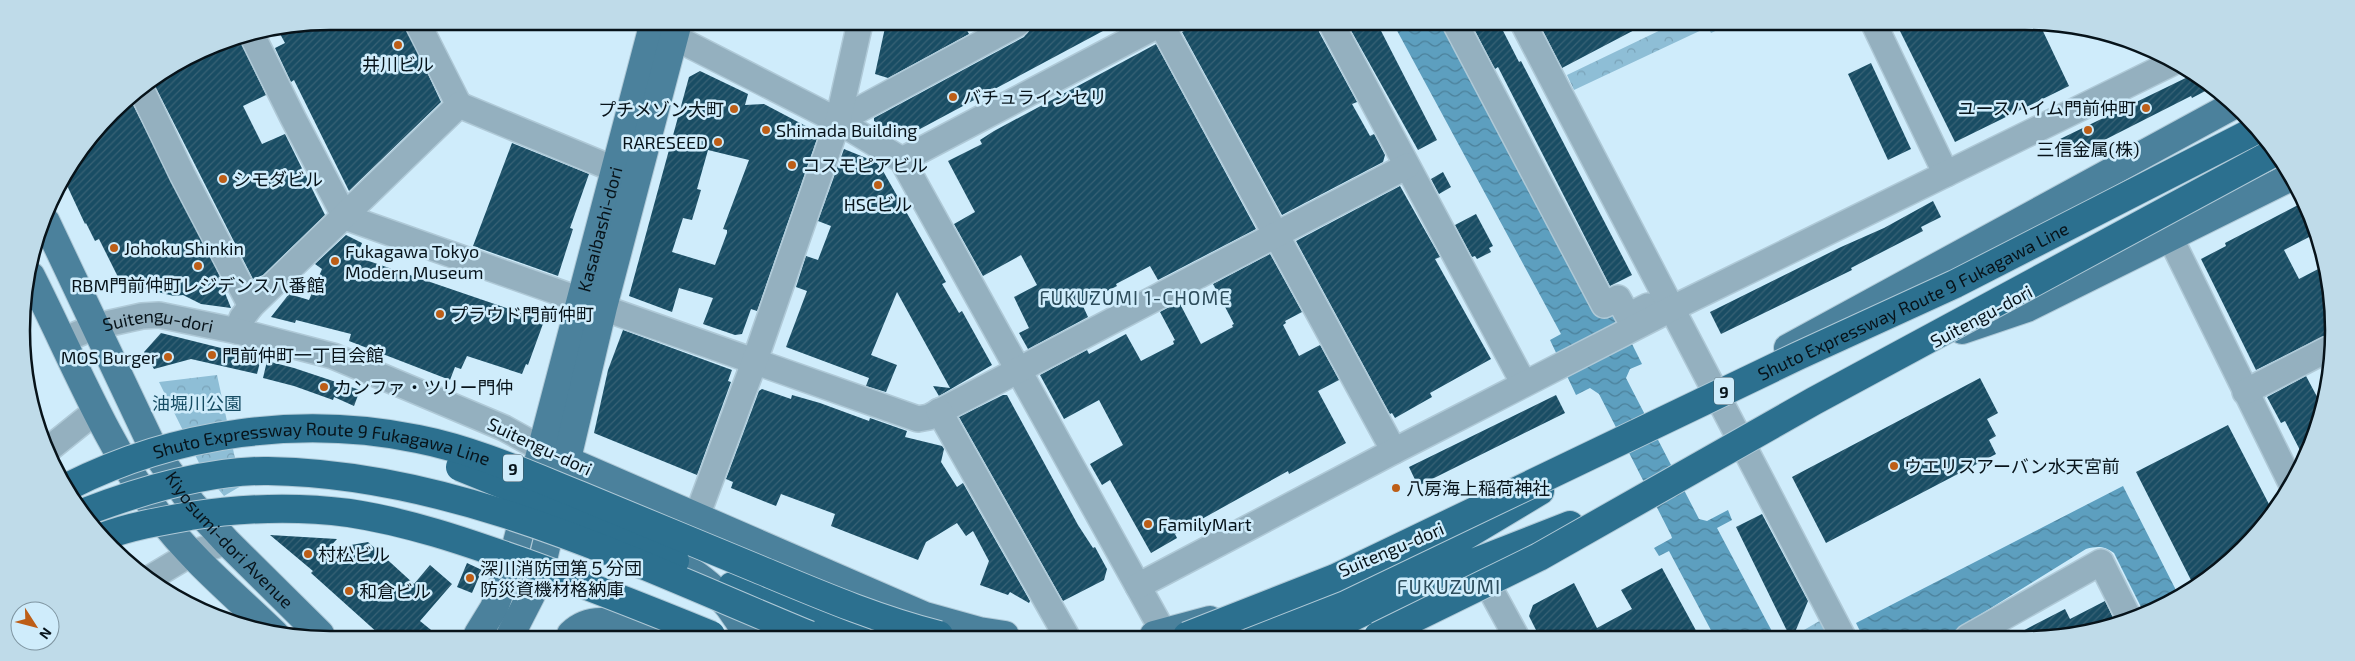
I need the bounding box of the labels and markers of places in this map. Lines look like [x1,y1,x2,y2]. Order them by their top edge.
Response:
marker: 井川ビル [392,39,404,51]
place label: 井川ビル [362,53,434,75]
place label: バチュラインセリ [963,86,1107,108]
marker: バチュラインセリ [947,91,959,103]
place label: ユースハイム門前仲町 [1958,97,2136,119]
place label: プチメゾン大町 [598,98,724,120]
marker: ユースハイム門前仲町 [2140,102,2152,114]
marker: プチメゾン大町 [728,103,740,115]
place label: Shimada Building [776,119,917,141]
marker: Shimada Building [760,124,772,136]
marker: 三信金属(株) [2082,124,2094,136]
place label: RARESEED [622,131,708,153]
marker: RARESEED [712,136,724,148]
place label: 三信金属(株) [2037,138,2139,160]
place label: コスモピアビル [802,154,928,176]
marker: コスモピアビル [786,159,798,171]
place label: シモダビル [233,168,323,190]
marker: シモダビル [217,173,229,185]
marker: HSCビル [872,179,884,191]
place label: HSCビル [844,193,912,215]
place label: Johoku Shinkin [124,237,244,259]
place label: Fukagawa Tokyo Modern Museum [345,240,484,283]
marker: Johoku Shinkin [108,242,120,254]
marker: Fukagawa Tokyo Modern Museum [329,255,341,267]
marker: RBM門前仲町レジデンス八番館 [192,260,204,272]
place label: RBM門前仲町レジデンス八番館 [71,274,325,296]
place label: プラウド門前仲町 [450,303,594,325]
marker: プラウド門前仲町 [434,308,446,320]
place label: 門前仲町一丁目会館 [222,344,384,366]
place label: MOS Burger [61,346,158,368]
marker: 門前仲町一丁目会館 [206,349,218,361]
marker: MOS Burger [162,351,174,363]
place label: カンファ・ツリー門仲 [334,376,513,398]
marker: カンファ・ツリー門仲 [318,381,330,393]
place label: ウエリスアーバン水天宮前 [1904,455,2120,477]
marker: ウエリスアーバン水天宮前 [1888,460,1900,472]
place label: 八房海上稲荷神社 [1406,477,1550,499]
marker: 八房海上稲荷神社 [1390,482,1402,494]
place label: FamilyMart [1158,513,1252,535]
marker: FamilyMart [1142,518,1154,530]
place label: 村松ビル [318,543,390,565]
marker: 村松ビル [302,548,314,560]
place label: 深川消防団第５分団 防災資機材格納庫 [480,557,642,600]
marker: 深川消防団第５分団 防災資機材格納庫 [464,572,476,584]
place label: 和倉ビル [359,580,431,602]
marker: 和倉ビル [343,585,355,597]

